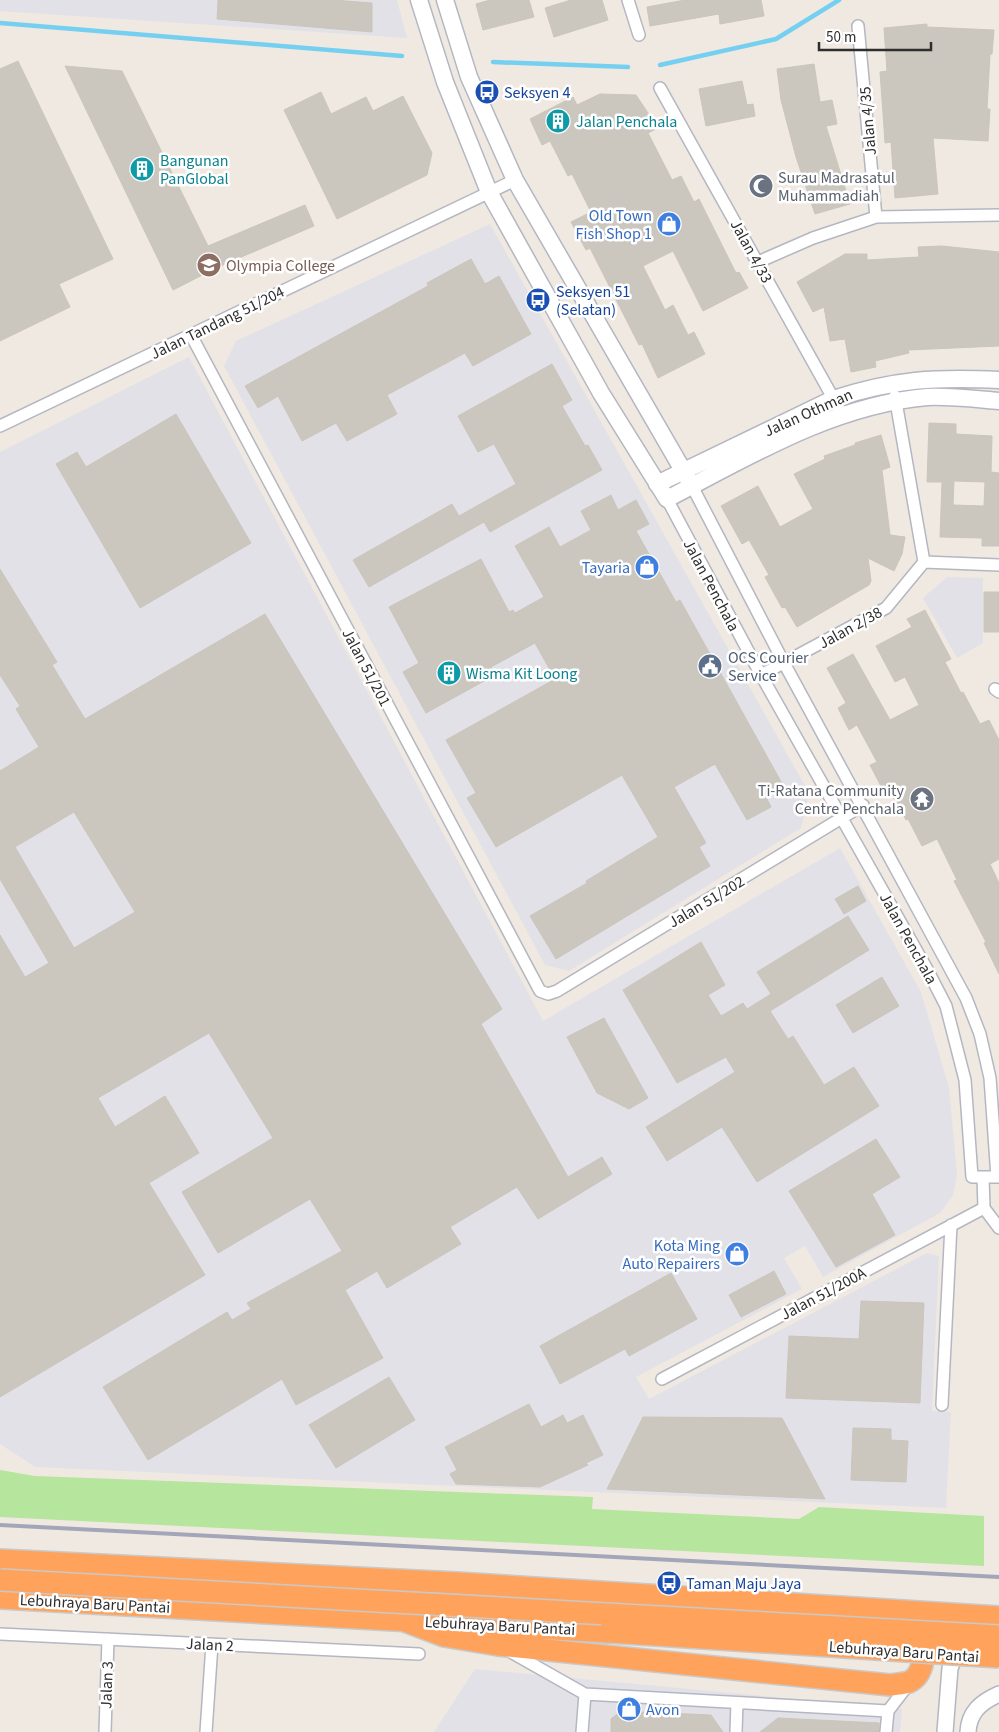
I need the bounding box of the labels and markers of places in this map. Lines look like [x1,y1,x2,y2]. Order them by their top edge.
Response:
bus stop icon: Seksyen 4 [474,79,500,105]
place label: Seksyen 4 [504,82,570,104]
building icon: Jalan Penchala [545,108,571,134]
place label: Jalan Penchala [576,111,677,133]
place label: Bangunan PanGlobal [160,150,229,190]
building icon: Bangunan PanGlobal [129,156,155,182]
place label: Surau Madrasatul Muhammadiah [778,167,895,207]
mosque icon: Surau Madrasatul Muhammadiah [748,173,774,199]
place label: Old Town Fish Shop 1 [576,205,652,245]
shop icon: Old Town Fish Shop 1 [656,211,682,237]
school or university icon: Olympia College [196,252,222,278]
place label: Olympia College [226,255,335,277]
place label: Seksyen 51 (Selatan) [556,281,630,321]
bus stop icon: Seksyen 51 (Selatan) [525,287,551,313]
shop icon: Tayaria [634,554,660,580]
place label: Tayaria [582,557,630,579]
place label: OCS Courier Service [728,647,809,687]
public building icon: OCS Courier Service [697,653,723,679]
building icon: Wisma Kit Loong [436,660,462,686]
place label: Wisma Kit Loong [466,663,577,685]
place label: Ti-Ratana Community Centre Penchala [758,780,905,820]
temple icon: Ti-Ratana Community Centre Penchala [909,786,935,812]
place label: Kota Ming Auto Repairers [623,1235,720,1275]
shop icon: Kota Ming Auto Repairers [724,1241,750,1267]
bus stop icon: Taman Maju Jaya [656,1570,682,1596]
place label: Taman Maju Jaya [686,1573,801,1595]
shop icon: Avon [616,1696,642,1722]
place label: Avon [646,1699,679,1721]

